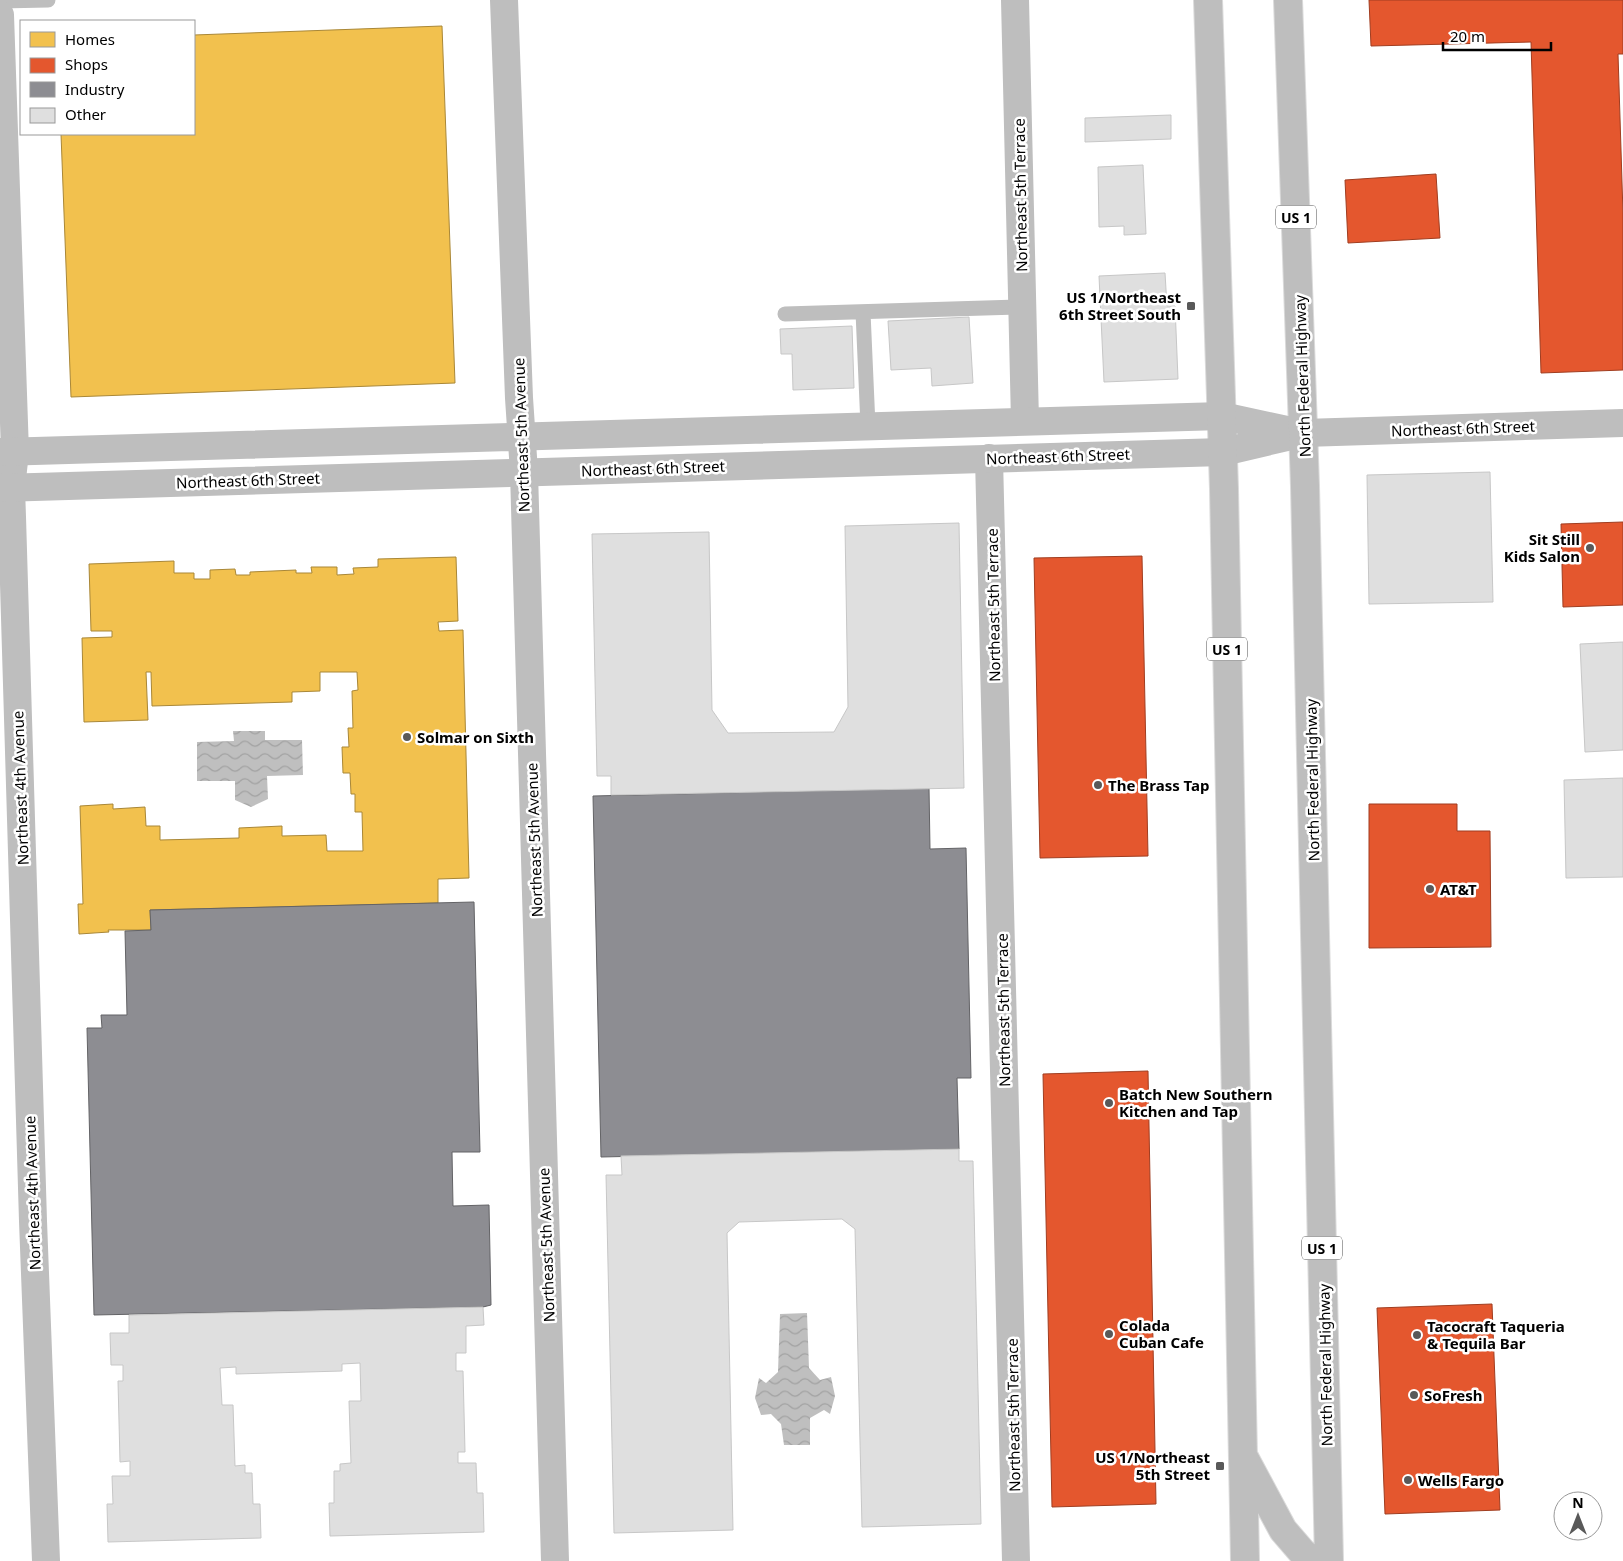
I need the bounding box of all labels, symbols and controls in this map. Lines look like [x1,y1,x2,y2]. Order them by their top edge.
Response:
legend [20,20,195,135]
scale bar [1443,20,1550,52]
text: 20 m [1450,26,1485,46]
text: Homes [65,29,115,49]
text: Shops [65,54,108,74]
text: Industry [65,79,125,99]
text: Other [65,104,106,124]
street label: Northeast 5th Terrace [1009,118,1031,272]
road number: US 1 [1276,206,1316,228]
place label: US 1/Northeast 6th Street South [1059,287,1181,324]
street label: North Federal Highway [1289,294,1315,458]
marker: US 1/Northeast 6th Street South [1185,300,1197,312]
street label: Northeast 5th Avenue [508,357,534,513]
street label: Northeast 6th Street [1391,415,1536,441]
street label: Northeast 6th Street [986,443,1131,469]
street label: Northeast 6th Street [581,455,726,481]
street label: Northeast 6th Street [176,467,321,493]
street label: Northeast 5th Terrace [982,528,1004,682]
place label: Sit Still Kids Salon [1504,529,1580,566]
marker: Sit Still Kids Salon [1584,542,1596,554]
road number: US 1 [1207,638,1247,661]
street label: North Federal Highway [1301,698,1323,861]
street label: Northeast 4th Avenue [7,710,33,866]
place label: Solmar on Sixth [417,727,534,747]
marker: Solmar on Sixth [401,731,413,743]
street label: Northeast 5th Avenue [521,762,547,918]
place label: The Brass Tap [1108,775,1210,795]
marker: The Brass Tap [1092,779,1104,791]
place label: AT&T [1440,879,1477,899]
marker: AT&T [1424,883,1436,895]
street label: Northeast 5th Terrace [992,933,1014,1087]
place label: Batch New Southern Kitchen and Tap [1119,1084,1273,1121]
marker: Batch New Southern Kitchen and Tap [1103,1097,1115,1109]
street label: Northeast 4th Avenue [19,1115,45,1271]
street label: Northeast 5th Avenue [533,1167,559,1323]
road number: US 1 [1302,1236,1342,1260]
street label: North Federal Highway [1314,1283,1336,1446]
place label: Colada Cuban Cafe [1119,1315,1204,1352]
place label: Tacocraft Taqueria & Tequila Bar [1427,1316,1565,1353]
marker: Colada Cuban Cafe [1103,1328,1115,1340]
marker: Tacocraft Taqueria & Tequila Bar [1411,1329,1423,1341]
street label: Northeast 5th Terrace [1002,1338,1024,1492]
place label: SoFresh [1424,1385,1483,1405]
marker: SoFresh [1408,1389,1420,1401]
place label: US 1/Northeast 5th Street [1095,1447,1210,1484]
marker: US 1/Northeast 5th Street [1214,1460,1226,1472]
place label: Wells Fargo [1418,1470,1504,1490]
marker: Wells Fargo [1402,1474,1414,1486]
north arrow [1553,1491,1603,1541]
text: N [1572,1493,1584,1512]

